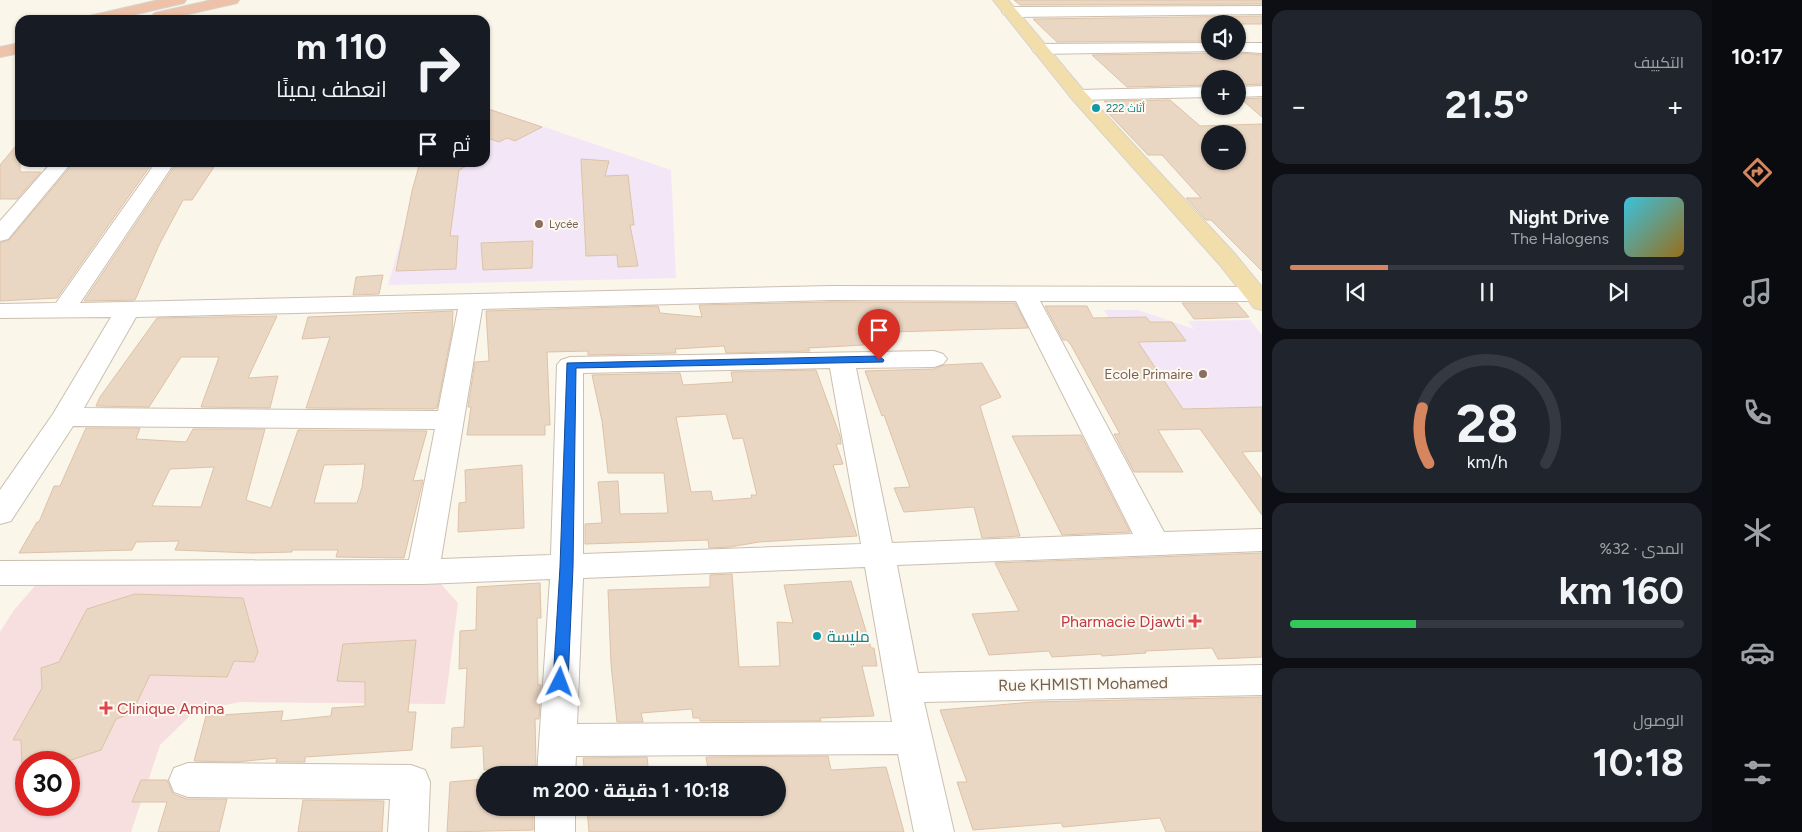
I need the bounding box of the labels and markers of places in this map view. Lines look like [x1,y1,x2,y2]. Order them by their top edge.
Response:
place label: أثاث 222 [1106,101,1145,115]
marker: أثاث 222 [1090,102,1102,114]
marker: Lycée [533,218,545,230]
place label: Lycée [549,218,578,231]
pin [858,309,900,360]
place label: Ecole Primaire [1104,366,1193,383]
marker: Ecole Primaire [1197,368,1209,380]
place label: Pharmacie Djawti [1061,612,1185,631]
marker: Pharmacie Djawti [1189,615,1201,627]
place label: مليسة [827,627,870,646]
marker: مليسة [811,630,823,642]
place label: Clinique Amina [117,699,225,718]
marker: Clinique Amina [99,701,113,715]

